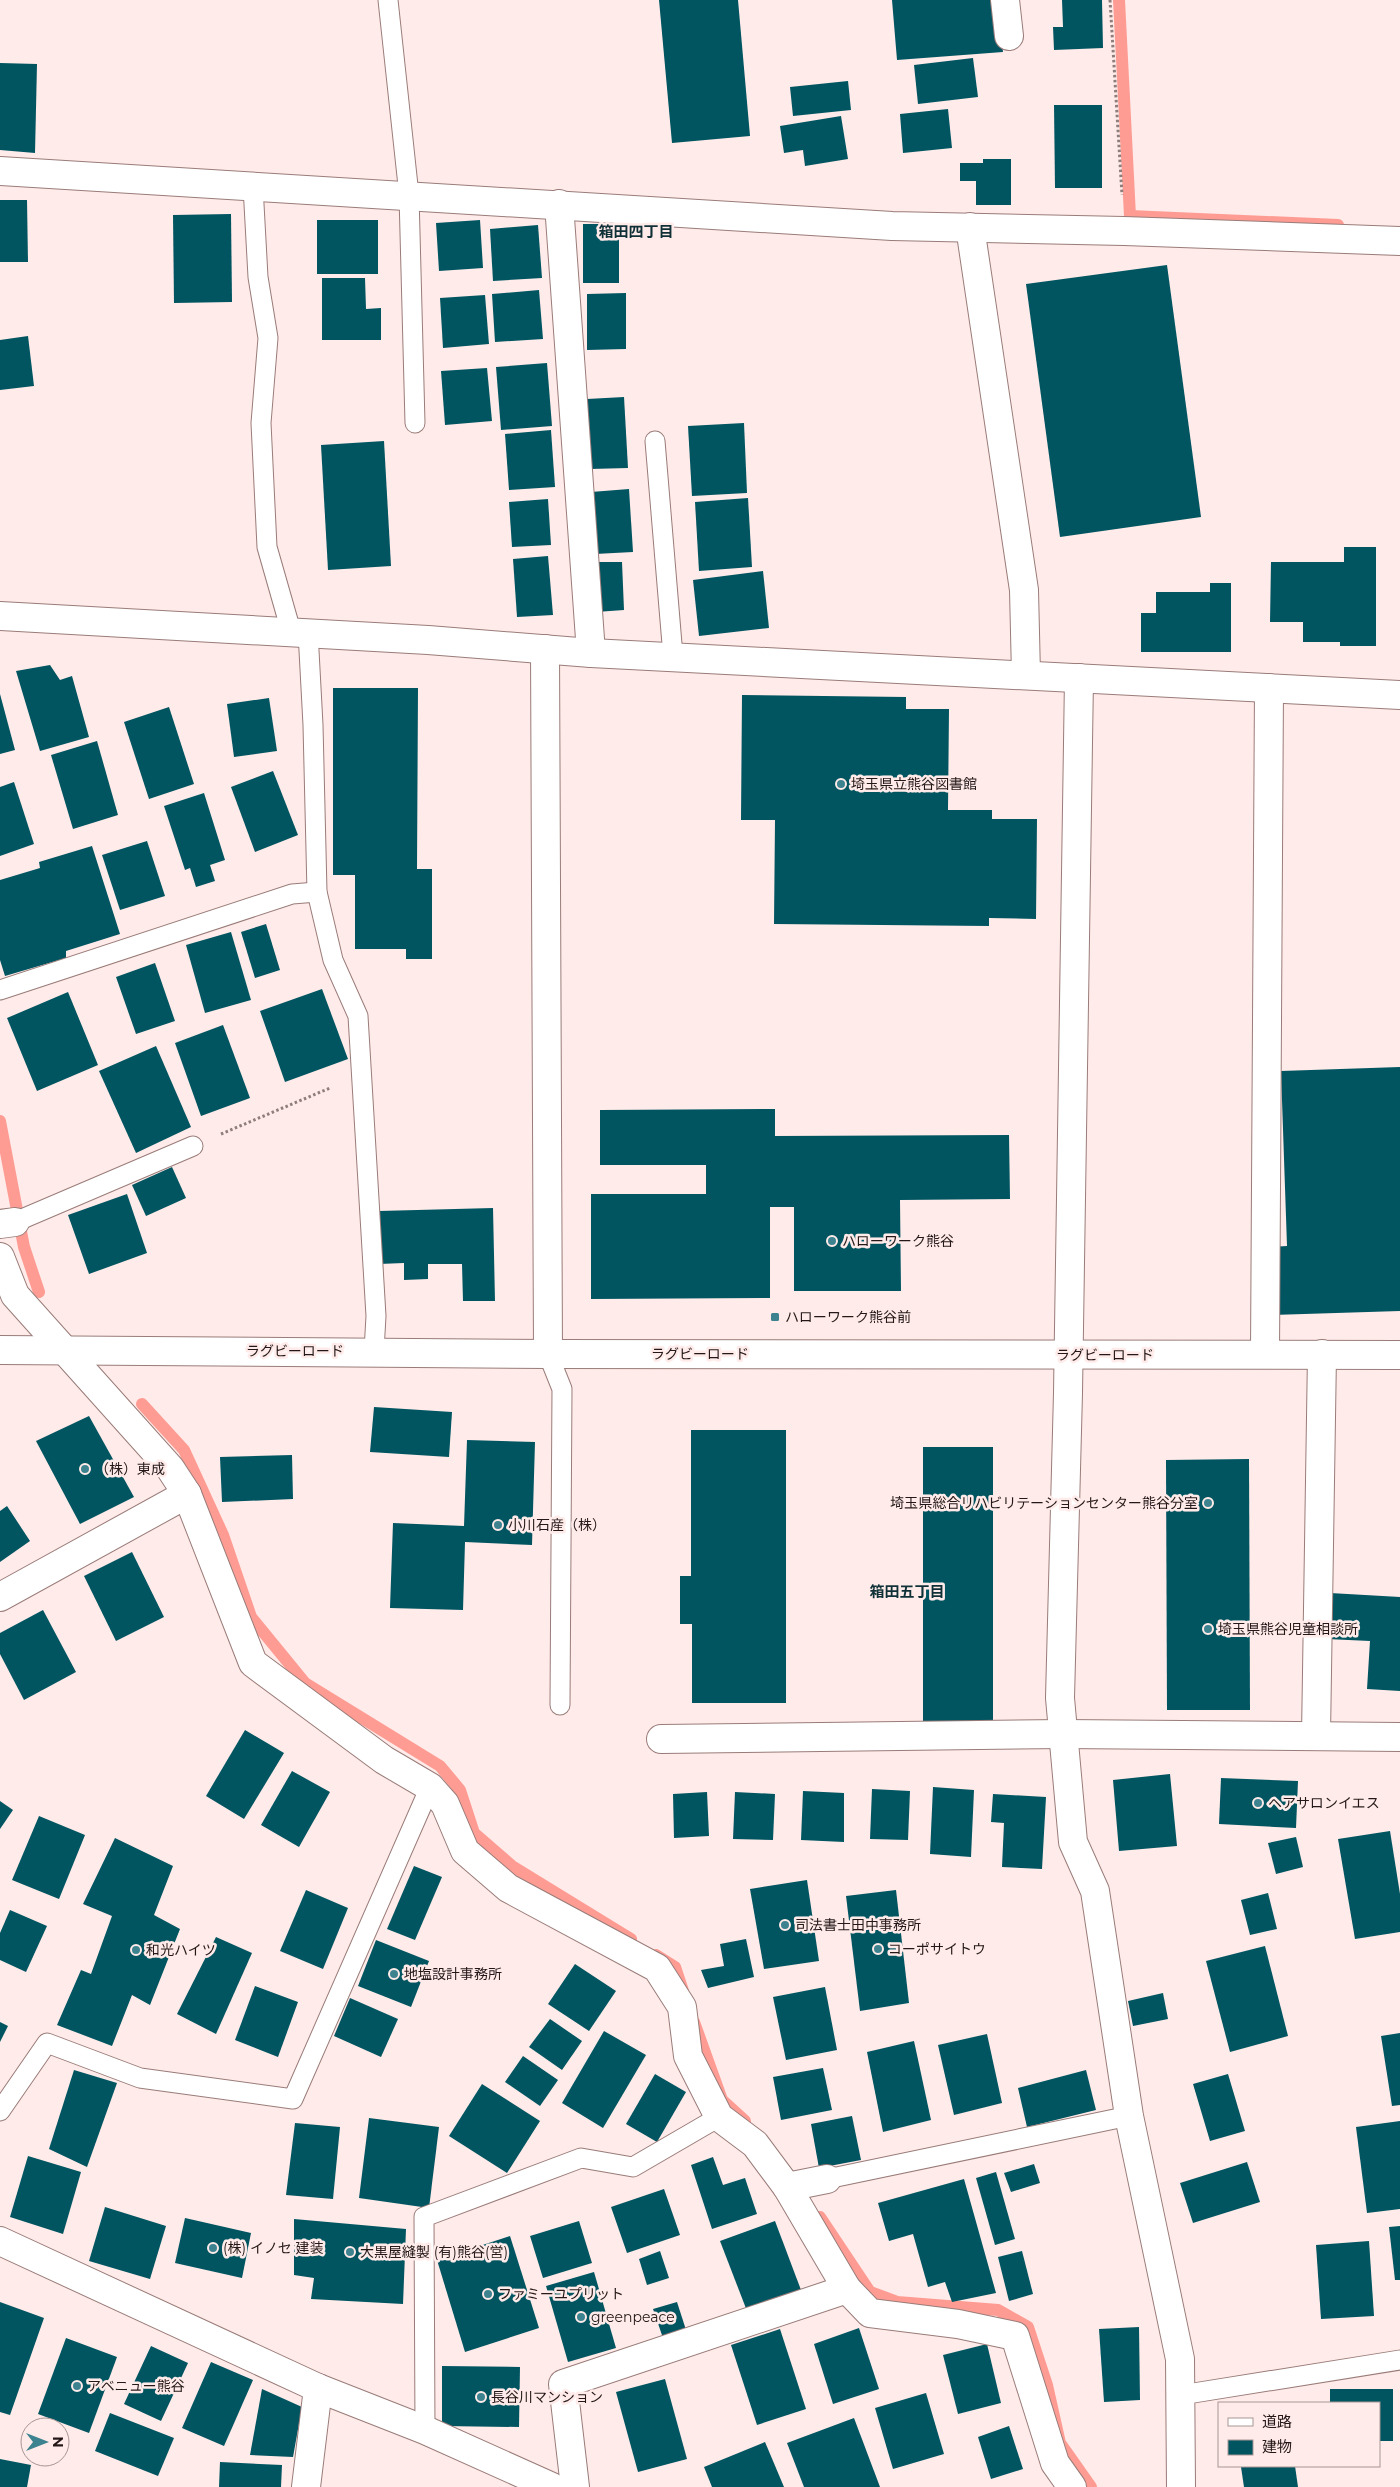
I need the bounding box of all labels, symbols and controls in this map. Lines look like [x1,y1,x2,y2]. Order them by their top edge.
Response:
district label: 箱田四丁目 [598,222,674,241]
place label: 埼玉県立熊谷図書館 [851,775,977,793]
marker: 埼玉県立熊谷図書館 [835,778,847,790]
place label: ハローワーク熊谷 [842,1232,954,1250]
marker: ハローワーク熊谷 [826,1235,838,1247]
place label: ハローワーク熊谷前 [785,1308,911,1326]
marker: ハローワーク熊谷前 [769,1311,781,1323]
street label: ラグビーロード [246,1342,344,1360]
street label: ラグビーロード [651,1345,749,1363]
street label: ラグビーロード [1056,1346,1154,1364]
place label: （株）東成 [95,1460,165,1478]
marker: （株）東成 [79,1463,91,1475]
place label: 埼玉県総合リハビリテーションセンター熊谷分室 [890,1494,1198,1512]
marker: 埼玉県総合リハビリテーションセンター熊谷分室 [1202,1497,1214,1509]
place label: 小川石産（株） [508,1516,606,1534]
marker: 小川石産（株） [492,1519,504,1531]
district label: 箱田五丁目 [869,1582,945,1601]
place label: 埼玉県熊谷児童相談所 [1218,1620,1358,1638]
marker: 埼玉県熊谷児童相談所 [1202,1623,1214,1635]
place label: ヘアサロンイエス [1268,1794,1380,1812]
marker: ヘアサロンイエス [1252,1797,1264,1809]
place label: 司法書士田中事務所 [795,1916,921,1934]
marker: 司法書士田中事務所 [779,1919,791,1931]
place label: コーポサイトウ [888,1940,986,1958]
place label: 和光ハイツ [146,1941,216,1959]
marker: コーポサイトウ [872,1943,884,1955]
marker: 和光ハイツ [130,1944,142,1956]
place label: 地塩設計事務所 [404,1965,502,1983]
marker: 地塩設計事務所 [388,1968,400,1980]
place label: (株) イノセ 建装 [223,2239,324,2257]
marker: (株) イノセ 建装 [207,2242,219,2254]
place label: 大黒屋縫製 (有)熊谷(営) [360,2243,508,2261]
marker: 大黒屋縫製 (有)熊谷(営) [344,2246,356,2258]
place label: ファミーユプリット [498,2285,624,2303]
marker: ファミーユプリット [482,2288,494,2300]
place label: greenpeace [591,2308,675,2326]
marker: greenpeace [575,2311,587,2323]
place label: アベニュー熊谷 [87,2377,185,2395]
marker: アベニュー熊谷 [71,2380,83,2392]
place label: 長谷川マンション [491,2388,603,2406]
marker: 長谷川マンション [475,2391,487,2403]
legend [1218,2402,1380,2467]
text: 道路 [1262,2412,1292,2431]
north arrow [20,2417,70,2467]
text: N [49,2436,67,2448]
text: 建物 [1262,2437,1292,2456]

